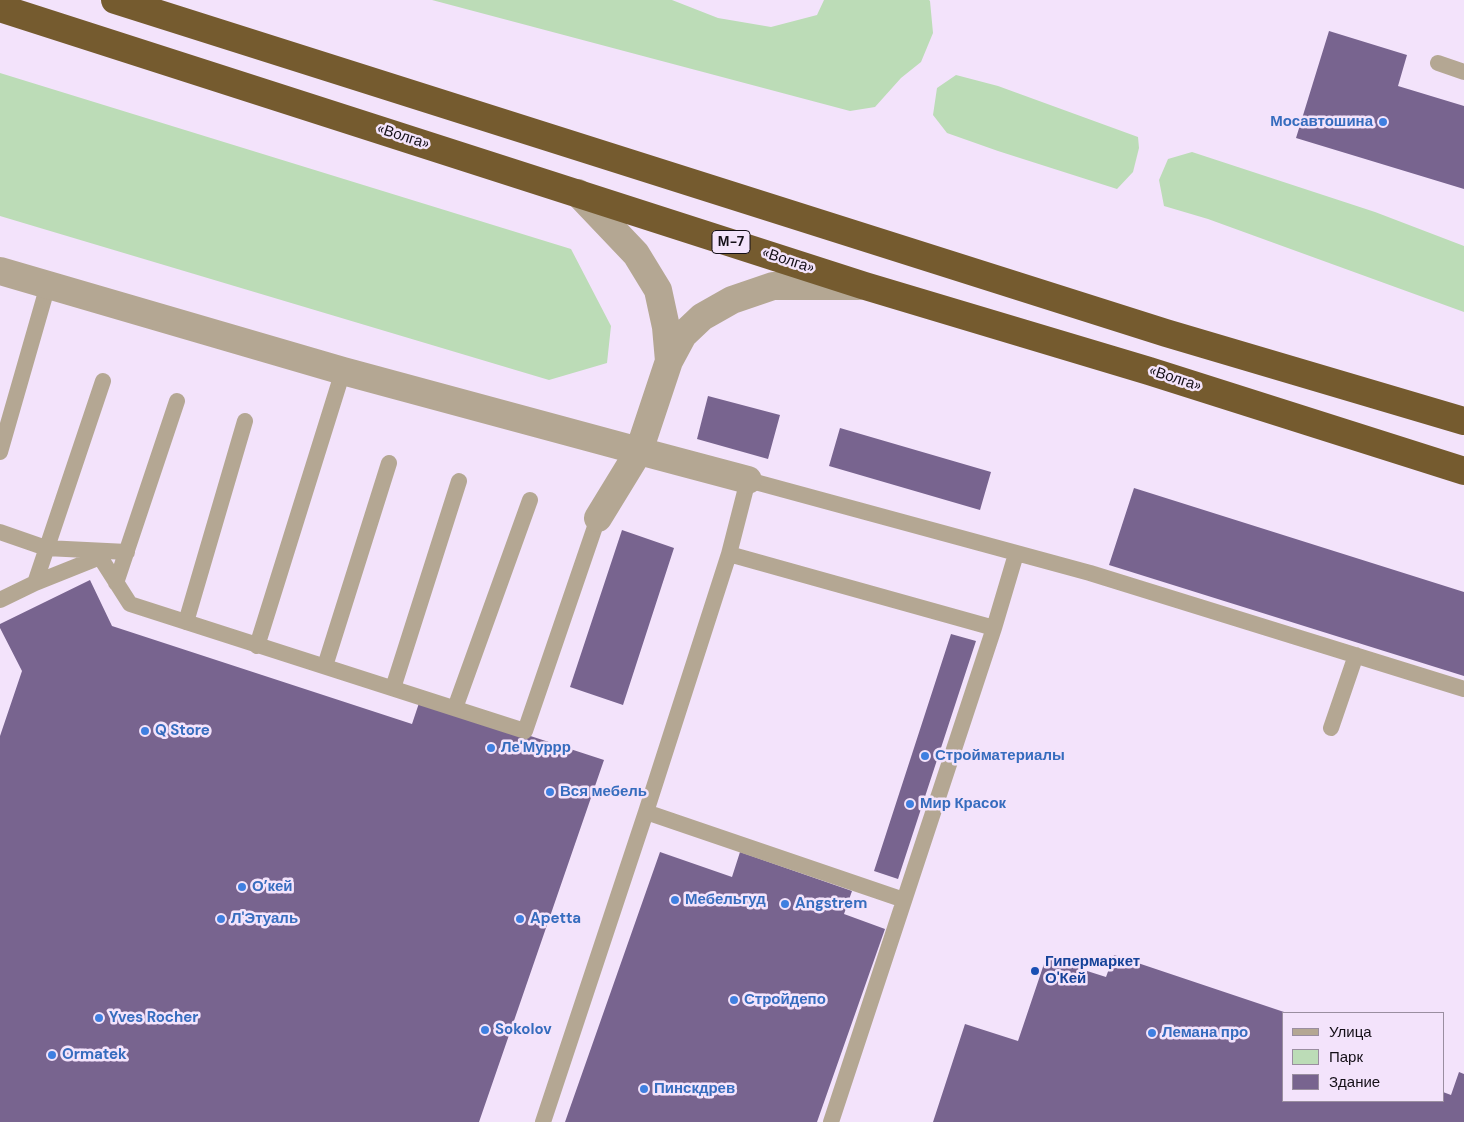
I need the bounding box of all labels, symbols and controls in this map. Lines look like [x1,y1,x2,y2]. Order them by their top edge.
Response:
place label: Мосавтошина [1270,113,1373,131]
marker: Мосавтошина [1377,116,1389,128]
street label: «Волга» [375,120,431,154]
road number: М-7 [712,230,750,253]
street label: «Волга» [760,244,816,278]
street label: «Волга» [1147,362,1203,396]
place label: Q Store [155,722,210,740]
marker: Q Store [139,725,151,737]
place label: Ле'Муррр [501,739,571,757]
marker: Ле'Муррр [485,742,497,754]
place label: Стройматериалы [935,747,1065,765]
marker: Стройматериалы [919,750,931,762]
place label: Вся мебель [560,783,647,801]
marker: Вся мебель [544,786,556,798]
place label: Мир Красок [920,795,1006,813]
marker: Мир Красок [904,798,916,810]
place label: О’кей [252,878,293,896]
marker: О’кей [236,881,248,893]
place label: Мебельгуд [685,891,766,909]
marker: Мебельгуд [669,894,681,906]
place label: Angstrem [795,895,867,913]
marker: Angstrem [779,898,791,910]
place label: Л'Этуаль [231,910,298,928]
place label: Apetta [530,910,581,928]
marker: Л'Этуаль [215,913,227,925]
marker: Apetta [514,913,526,925]
place label: Гипермаркет О'Кей [1045,953,1140,988]
marker: Гипермаркет О'Кей [1029,965,1041,977]
place label: Стройдепо [744,991,826,1009]
marker: Стройдепо [728,994,740,1006]
place label: Yves Rocher [109,1009,198,1027]
marker: Yves Rocher [93,1012,105,1024]
legend [1282,1012,1444,1102]
place label: Sokolov [495,1021,552,1039]
text: Улица [1329,1022,1372,1042]
marker: Sokolov [479,1024,491,1036]
place label: Лемана про [1162,1024,1248,1042]
marker: Лемана про [1146,1027,1158,1039]
place label: Ormatek [62,1046,127,1064]
text: Парк [1329,1047,1363,1067]
marker: Ormatek [46,1049,58,1061]
text: Здание [1329,1072,1380,1092]
place label: Пинскдрев [654,1080,735,1098]
marker: Пинскдрев [638,1083,650,1095]

